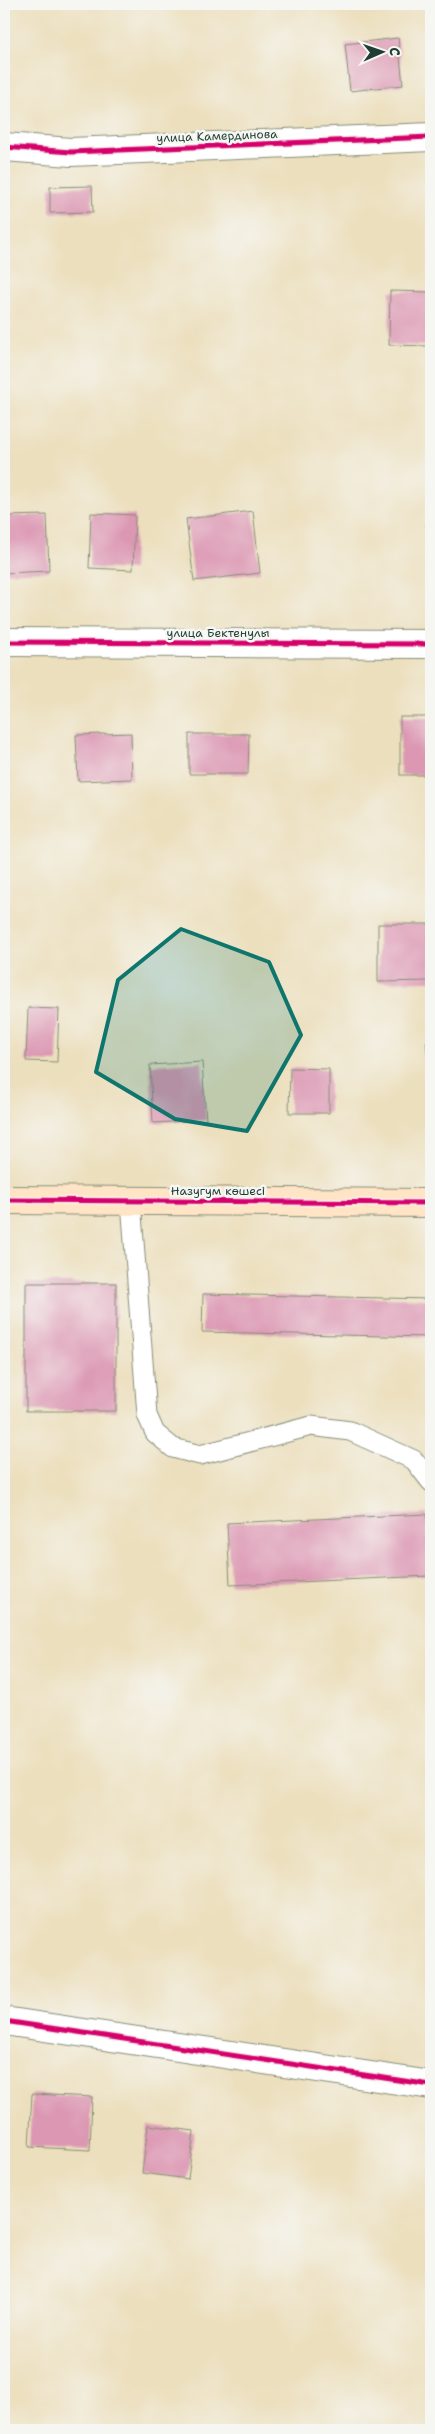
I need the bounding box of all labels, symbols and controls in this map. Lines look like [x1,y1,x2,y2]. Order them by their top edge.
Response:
north arrow [358,28,408,78]
text: С [386,47,404,56]
street label: улица Камердинова [156,126,278,146]
street label: улица Бектенулы [167,625,269,641]
street label: Назугум көшесі [171,1183,265,1199]

